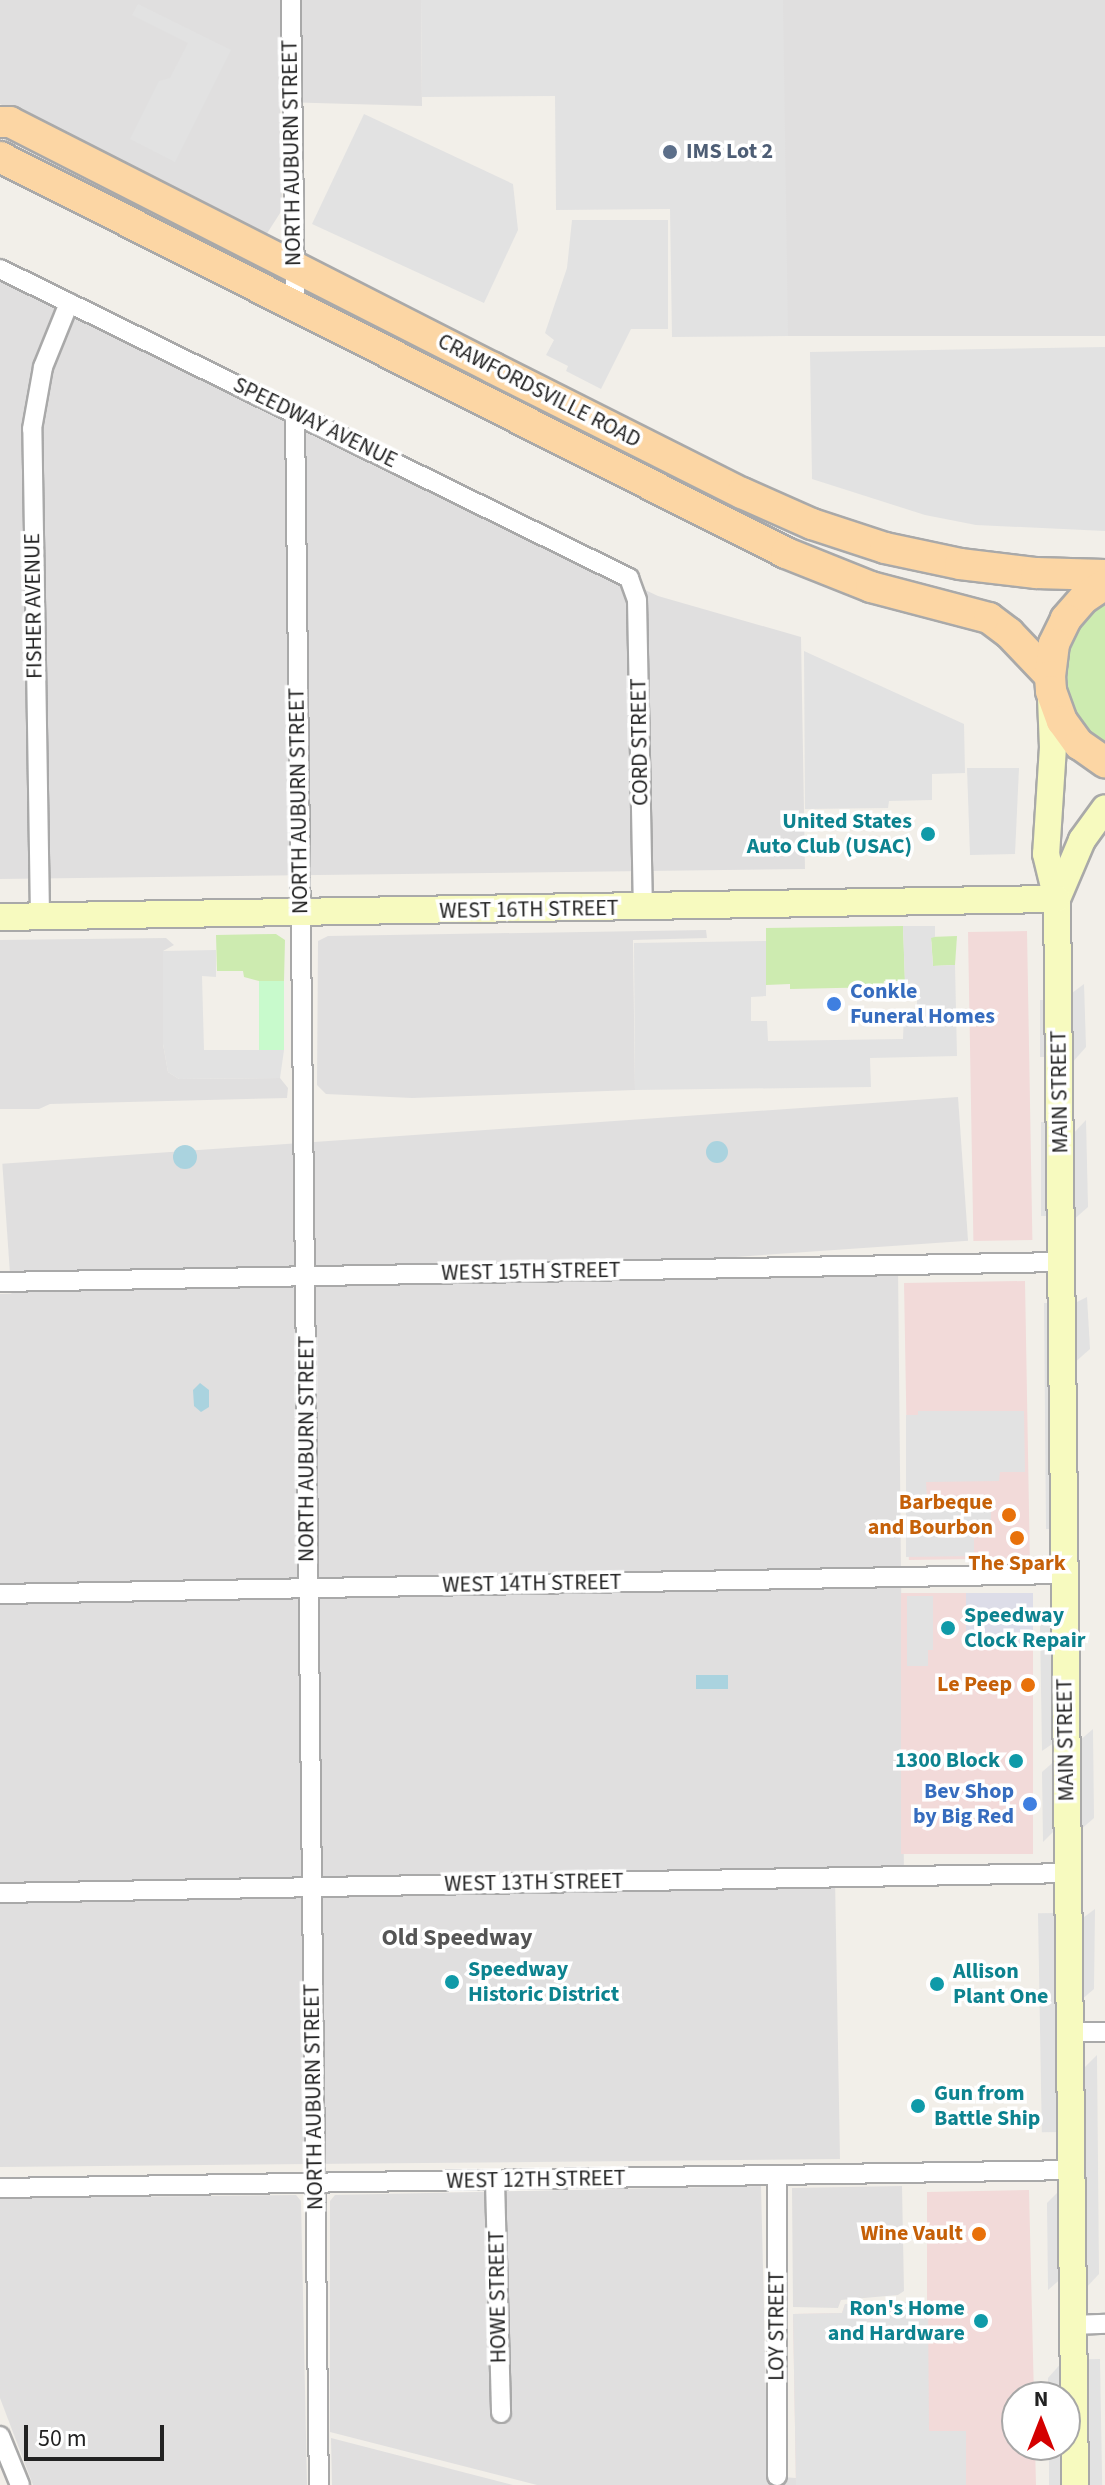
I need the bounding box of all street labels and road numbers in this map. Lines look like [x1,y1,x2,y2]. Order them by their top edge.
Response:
street label: NORTH AUBURN STREET [277,40,307,266]
street label: CRAWFORDSVILLE ROAD [433,328,645,454]
street label: SPEEDWAY AVENUE [229,372,401,474]
street label: FISHER AVENUE [20,533,48,679]
street label: CORD STREET [626,678,654,806]
street label: NORTH AUBURN STREET [284,688,314,914]
street label: WEST 16TH STREET [439,895,619,925]
street label: MAIN STREET [1046,1030,1074,1154]
street label: WEST 15TH STREET [441,1257,621,1287]
street label: NORTH AUBURN STREET [294,1336,320,1562]
street label: WEST 14TH STREET [442,1569,622,1599]
street label: MAIN STREET [1052,1678,1080,1802]
street label: WEST 13TH STREET [444,1868,624,1898]
street label: NORTH AUBURN STREET [299,1984,329,2210]
street label: WEST 12TH STREET [446,2165,626,2195]
street label: HOWE STREET [484,2230,512,2364]
street label: LOY STREET [764,2271,790,2381]

